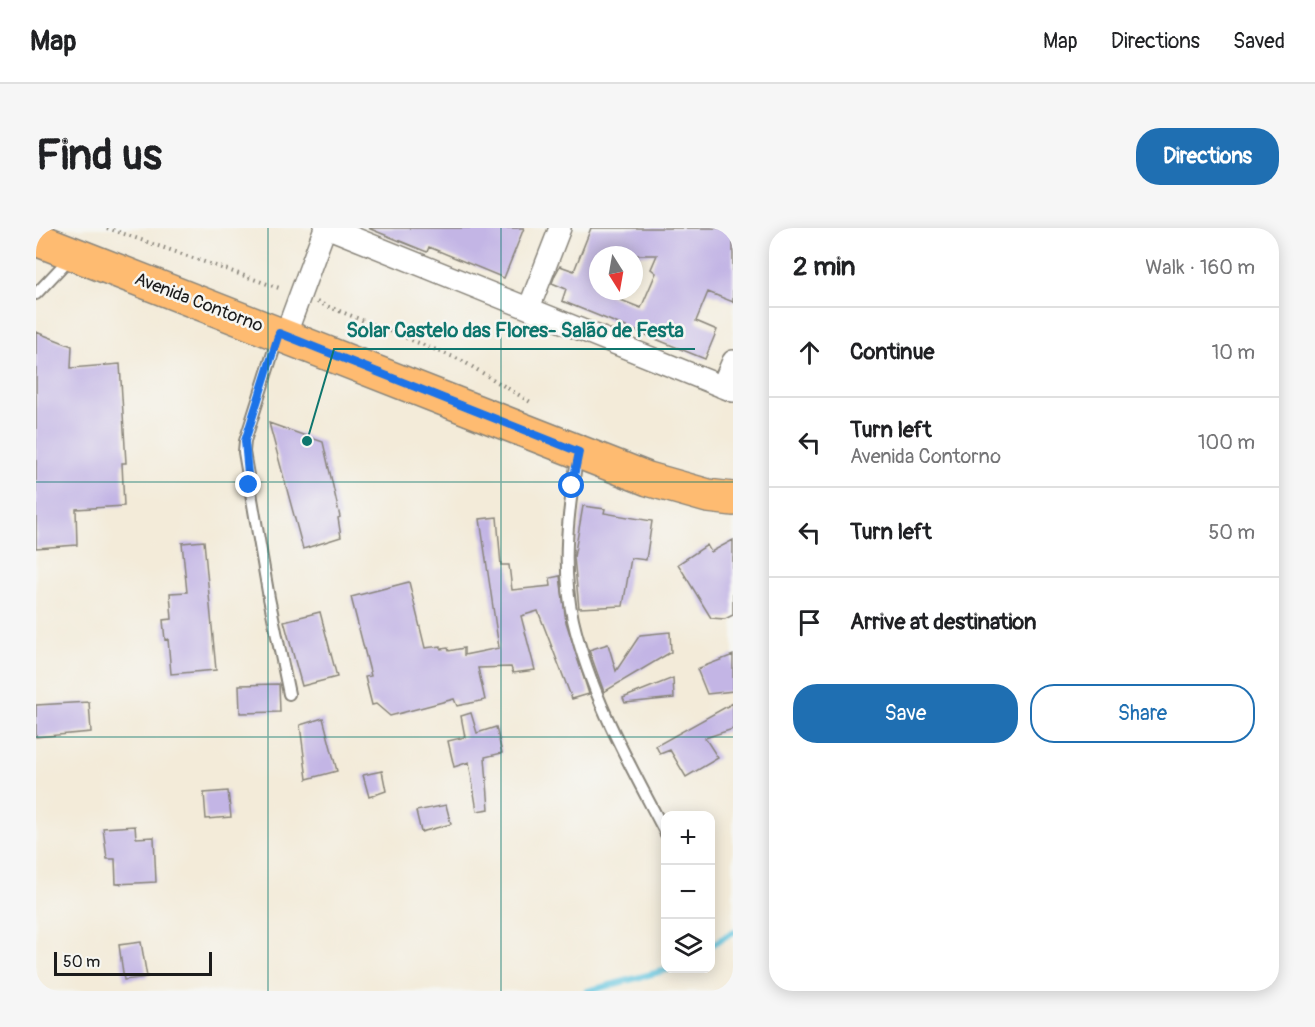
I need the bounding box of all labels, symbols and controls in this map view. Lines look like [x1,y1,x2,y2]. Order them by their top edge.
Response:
text: Map [30,24,76,59]
text: Map [1043,28,1078,55]
text: Directions [1111,28,1200,55]
text: Saved [1233,28,1285,55]
button: Directions [1136,128,1279,185]
text: Find us [36,130,162,182]
north arrow [589,246,643,300]
text: 2 min [793,251,855,283]
text: Walk · 160 m [1145,255,1255,280]
street label: Avenida Contorno [131,267,267,338]
callout: Solar Castelo das Flores- Salão de Festa [334,311,695,349]
text: Solar Castelo das Flores- Salão de Festa [346,318,684,343]
icon: ahead [793,336,826,369]
text: Continue [850,338,934,366]
text: 10 m [1211,340,1255,365]
text: Turn left [850,416,932,444]
icon: left [793,426,826,459]
text: 100 m [1198,430,1255,455]
text: Avenida Contorno [850,444,1001,469]
route end [235,471,261,497]
route start [558,472,584,498]
icon: left [793,516,826,549]
text: Turn left [850,518,932,546]
text: 50 m [1208,520,1255,545]
icon: arrive [793,606,826,639]
text: Arrive at destination [850,608,1036,636]
button: Save [793,684,1018,743]
button: Share [1030,684,1255,743]
map controls [661,811,715,973]
button: + [661,811,715,865]
button: − [661,865,715,919]
button: layers [661,919,715,973]
scale bar [54,949,212,976]
text: 50 m [63,952,100,972]

